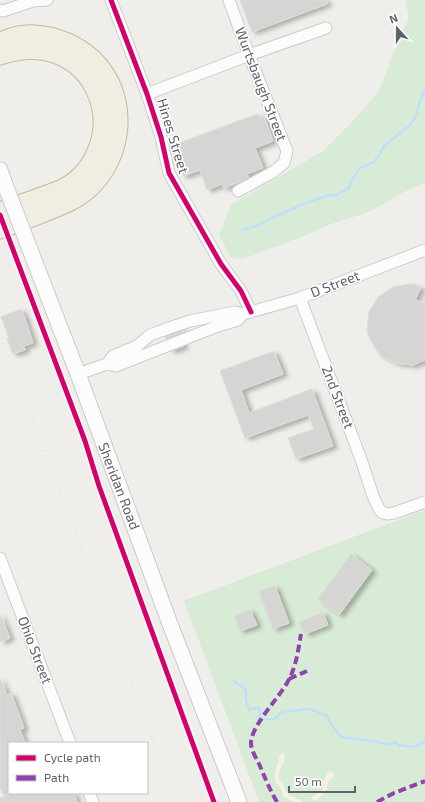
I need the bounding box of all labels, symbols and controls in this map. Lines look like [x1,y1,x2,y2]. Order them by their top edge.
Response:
north arrow [377,8,417,48]
text: N [387,11,399,26]
street label: Wurtsbaugh Street [232,24,291,143]
street label: Hines Street [154,96,193,175]
street label: D Street [308,266,362,301]
street label: 2nd Street [319,363,358,431]
street label: Sheridan Road [95,440,144,532]
street label: Ohio Street [15,614,56,686]
legend [8,742,148,794]
text: Cycle path [44,750,101,764]
scale bar [289,768,355,794]
text: Path [44,770,69,784]
text: 50 m [295,774,322,788]

